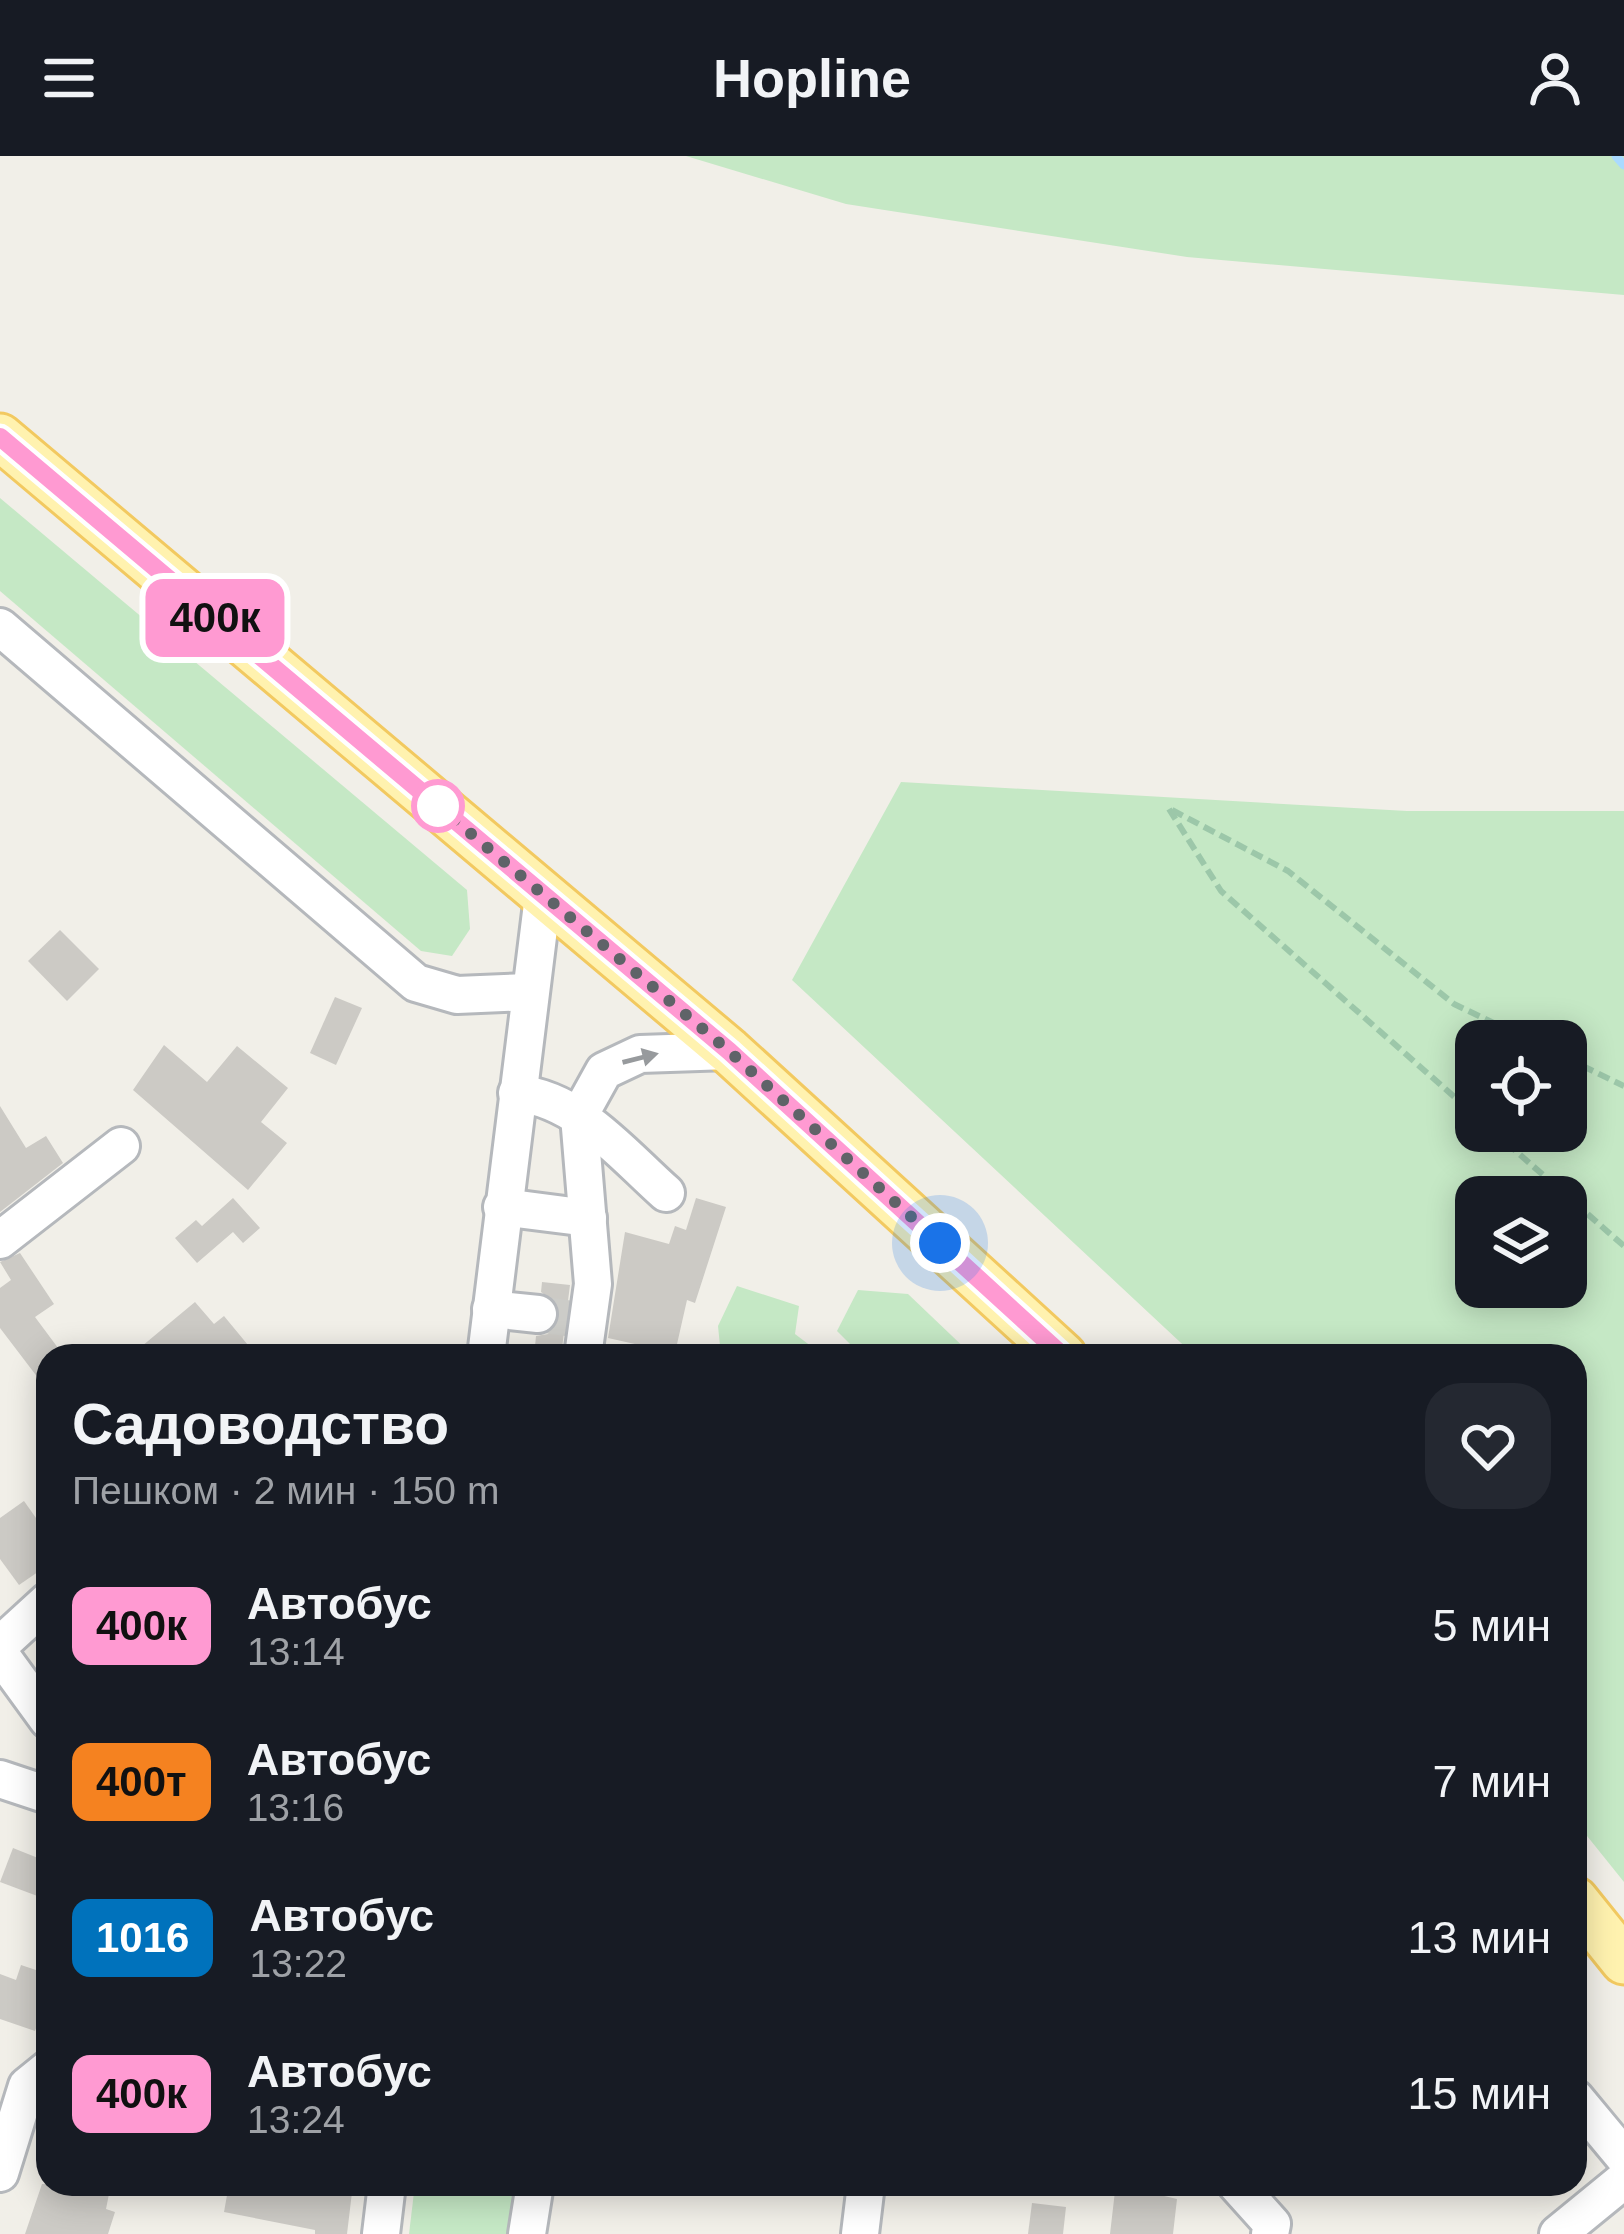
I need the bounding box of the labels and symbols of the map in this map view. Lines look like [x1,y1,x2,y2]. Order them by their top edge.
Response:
line badge: 400к [131,579,299,657]
unlabelled marker [413,781,463,831]
one-way arrow [622,1048,659,1067]
your location [910,1213,970,1273]

